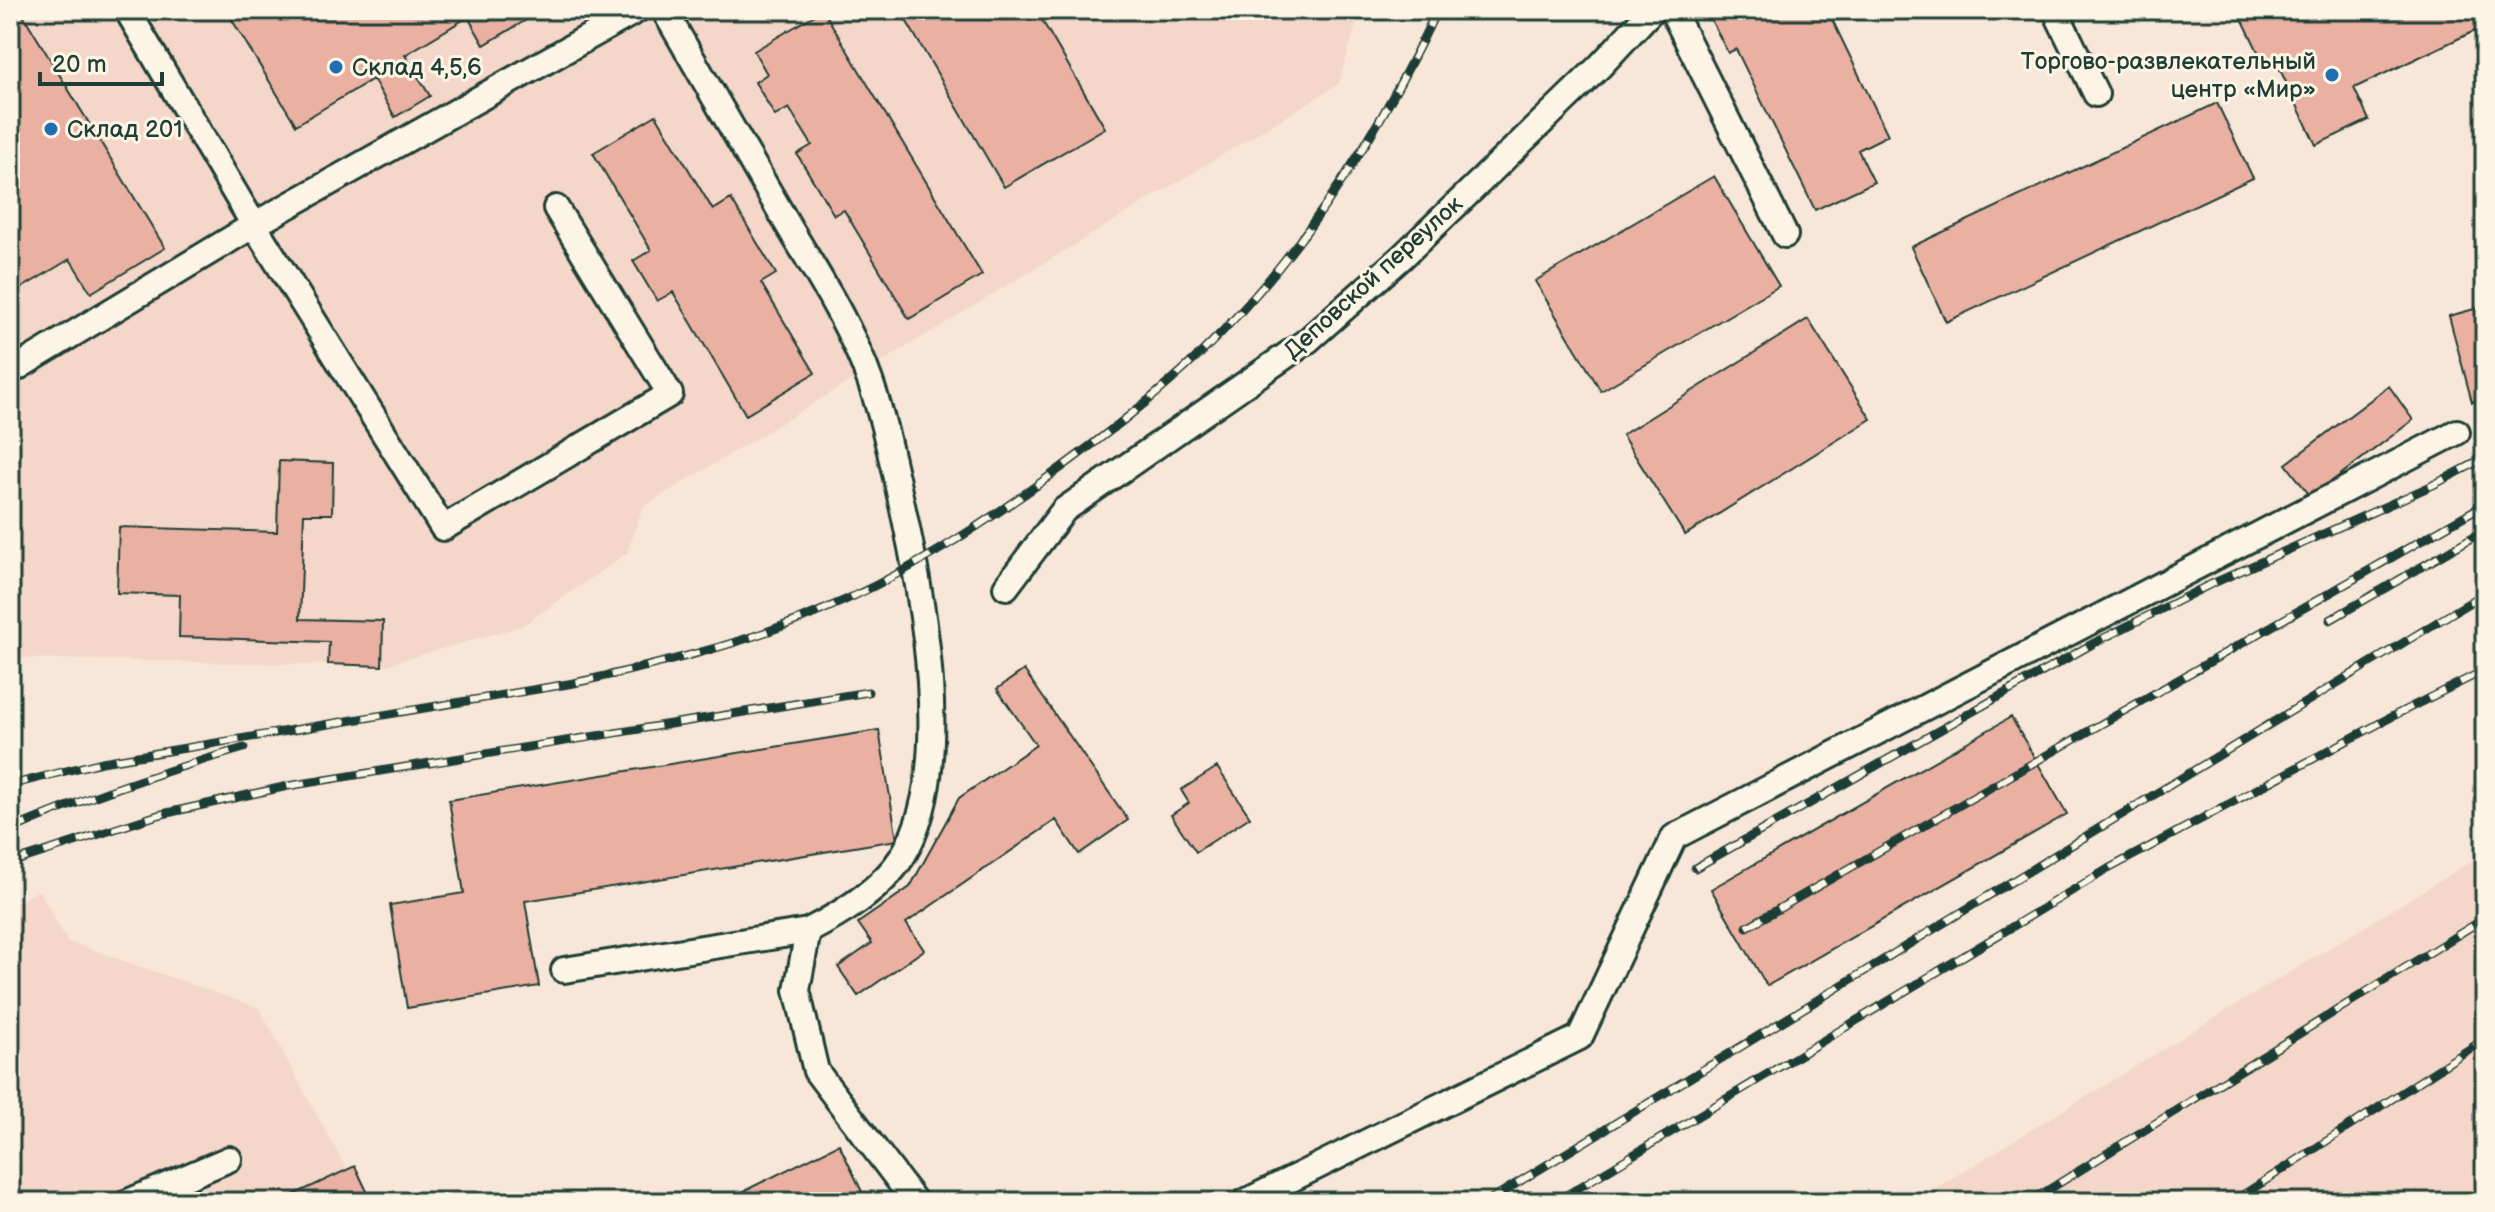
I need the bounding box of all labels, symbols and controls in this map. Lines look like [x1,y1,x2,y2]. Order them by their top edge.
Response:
scale bar [40,36,162,86]
place label: Торгово-развлекательный центр «Мир» [2021,47,2316,104]
text: 20 m [52,50,107,79]
place label: Склад 4,5,6 [352,53,482,82]
marker: Склад 4,5,6 [327,58,345,76]
marker: Торгово-развлекательный центр «Мир» [2323,66,2341,84]
place label: Склад 201 [67,115,182,144]
marker: Склад 201 [42,120,60,138]
street label: Деповской переулок [1278,189,1469,365]

